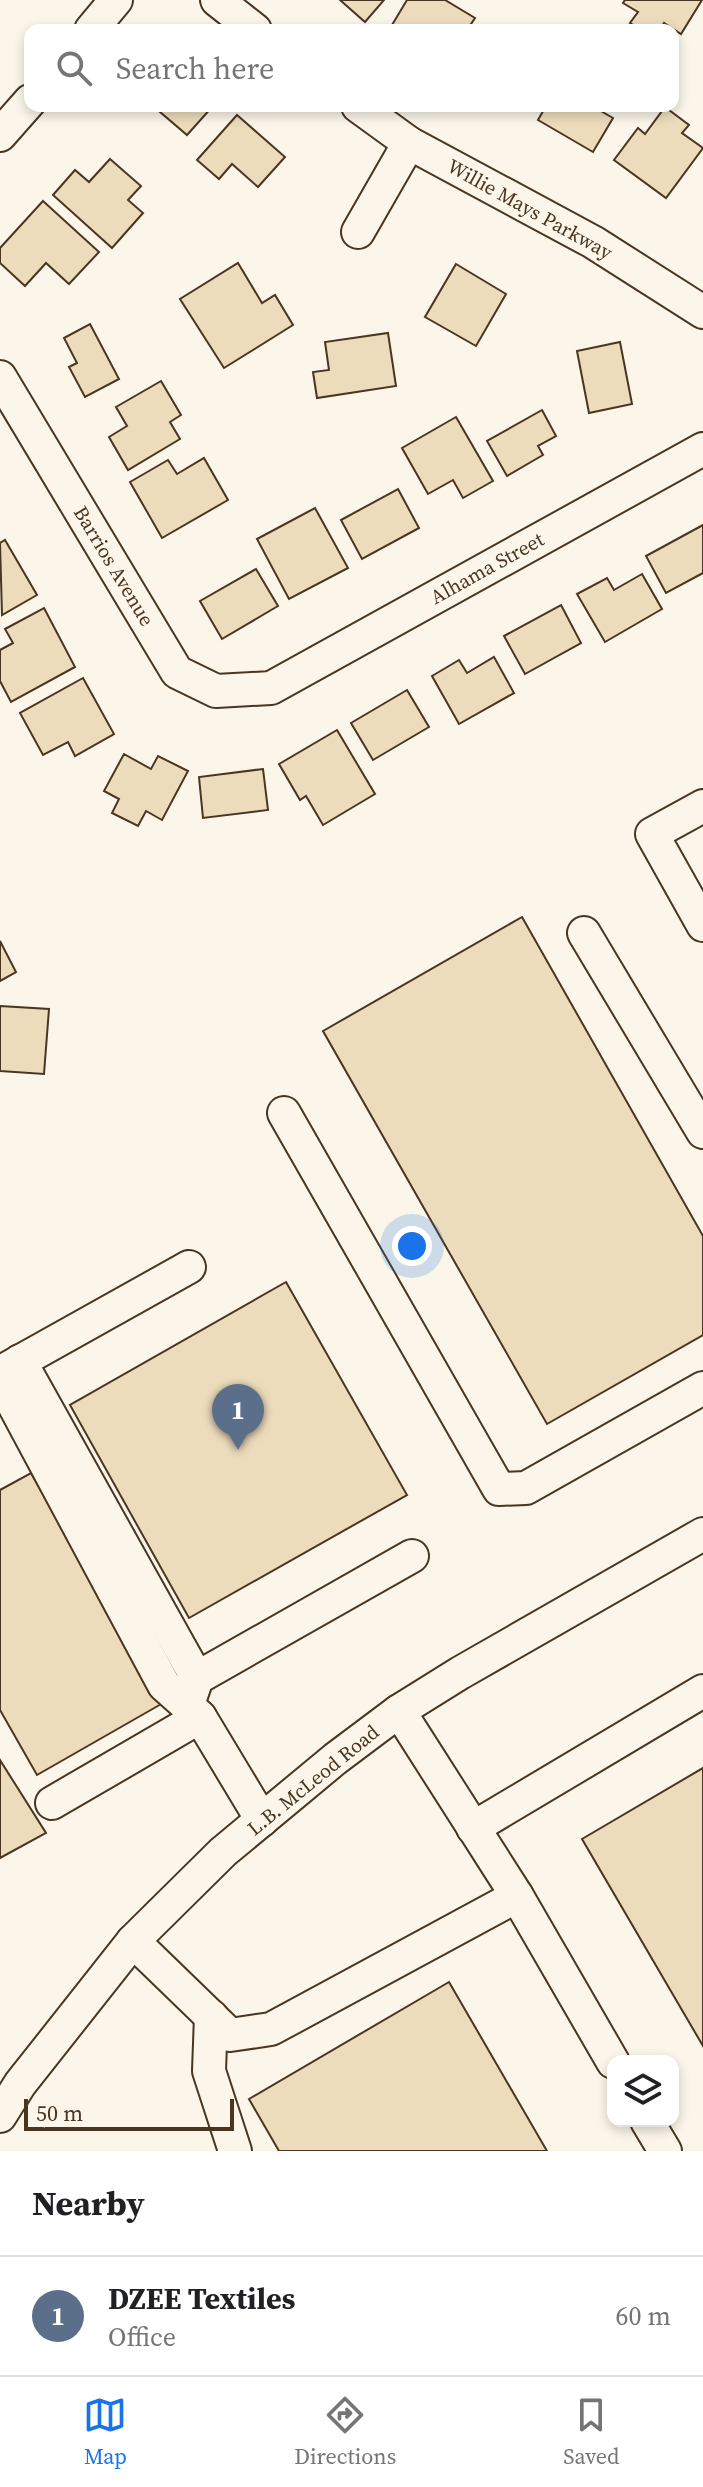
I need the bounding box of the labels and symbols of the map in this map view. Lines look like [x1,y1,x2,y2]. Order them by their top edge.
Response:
street label: Willie Mays Parkway [442,152,618,266]
street label: Barrios Avenue [67,501,161,631]
street label: Alhama Street [425,525,549,611]
your location [392,1226,432,1266]
pin: 1 [212,1384,264,1450]
street label: L.B. McLeod Road [241,1718,385,1842]
scale bar [24,2095,234,2131]

